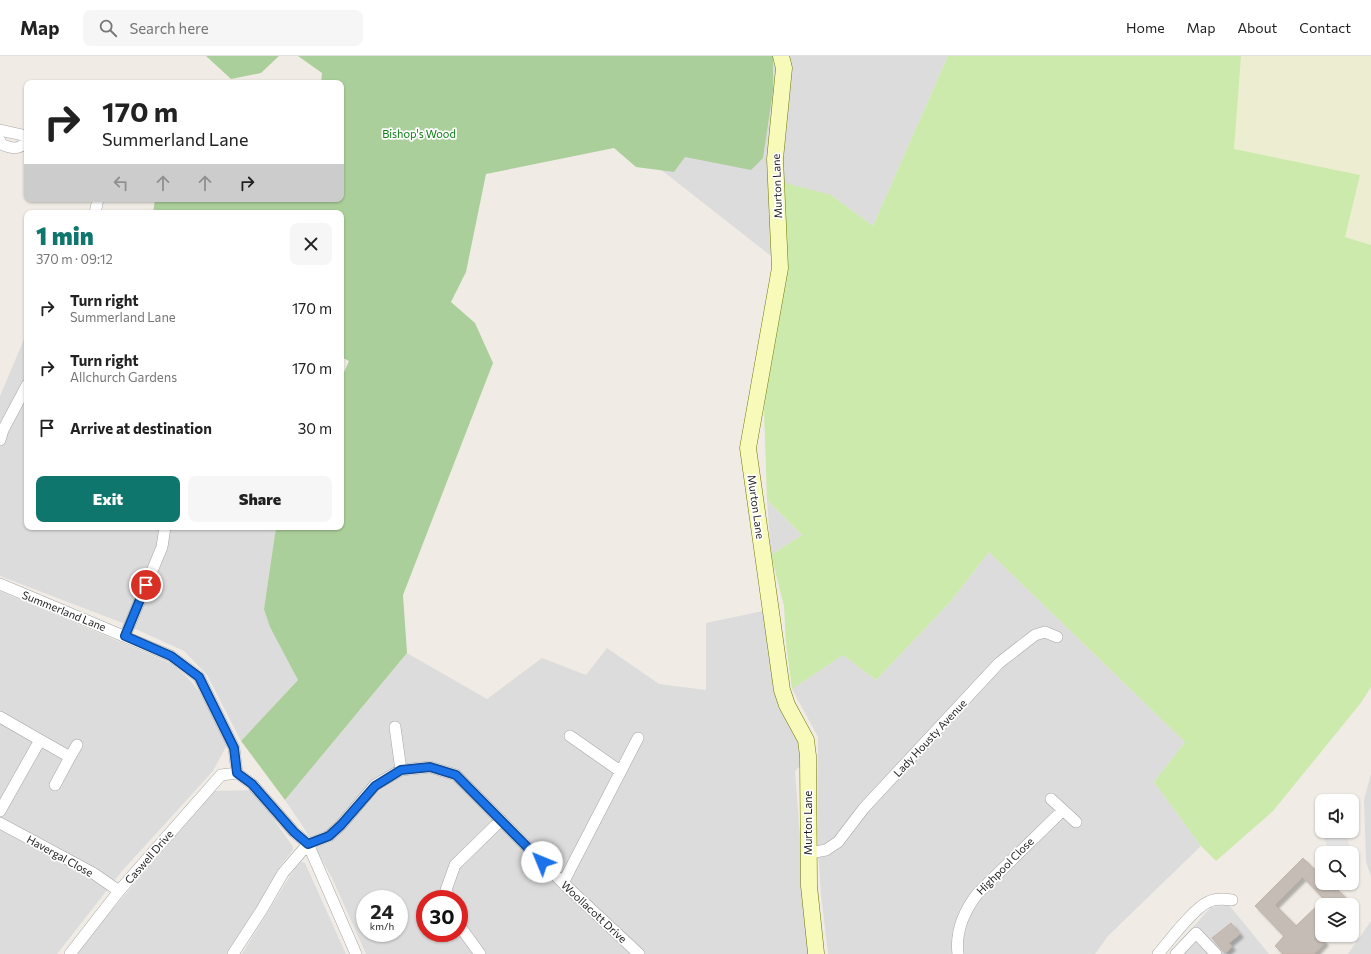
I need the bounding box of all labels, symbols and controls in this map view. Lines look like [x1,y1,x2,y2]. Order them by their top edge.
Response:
search box [83,10,363,46]
text: Map [20,16,59,39]
icon: search [97,17,119,39]
text: Search here [129,19,209,37]
text: Home [1126,19,1165,36]
text: Map [1187,19,1215,36]
text: About [1237,19,1277,36]
text: Contact [1299,19,1351,36]
text: 170 m [102,94,178,128]
icon: right [36,96,88,148]
park label: Bishop's Wood [382,127,456,140]
text: Summerland Lane [102,128,248,150]
street label: Murton Lane [769,153,784,219]
icon: left [110,172,132,194]
icon: ahead [152,172,174,194]
icon: ahead [194,172,216,194]
icon: right [236,172,258,194]
text: 1 min [36,221,94,250]
button: close [290,223,332,265]
text: 370 m · 09:12 [36,251,113,267]
text: Turn right [70,291,139,309]
icon: right [36,297,58,319]
text: 170 m [292,299,332,317]
text: Summerland Lane [70,309,176,325]
text: Turn right [70,351,139,369]
icon: right [36,357,58,379]
text: 170 m [292,359,332,377]
text: Allchurch Gardens [70,369,177,385]
icon: arrive [36,417,58,439]
text: Arrive at destination [70,419,212,437]
text: 30 m [298,419,332,437]
street label: Murton Lane [746,474,767,540]
button: Exit [36,476,180,522]
button: Share [188,476,332,522]
pin [129,568,163,602]
icon: arrive [135,574,157,596]
street label: Summerland Lane [20,588,108,633]
street label: Lady Housty Avenue [890,696,969,779]
street label: Murton Lane [801,791,814,855]
map controls [1315,794,1359,942]
button: sound [1315,794,1359,838]
street label: Caswell Drive [122,827,176,886]
street label: Havergal Close [25,832,96,879]
street label: Highpool Close [973,834,1036,897]
position arrow [521,841,563,883]
button: search [1315,846,1359,890]
street label: Woollacott Drive [559,878,630,945]
speed limit sign: 30 [416,890,468,942]
button: layers [1315,898,1359,942]
text: 24 [370,899,394,923]
text: km/h [370,920,394,932]

